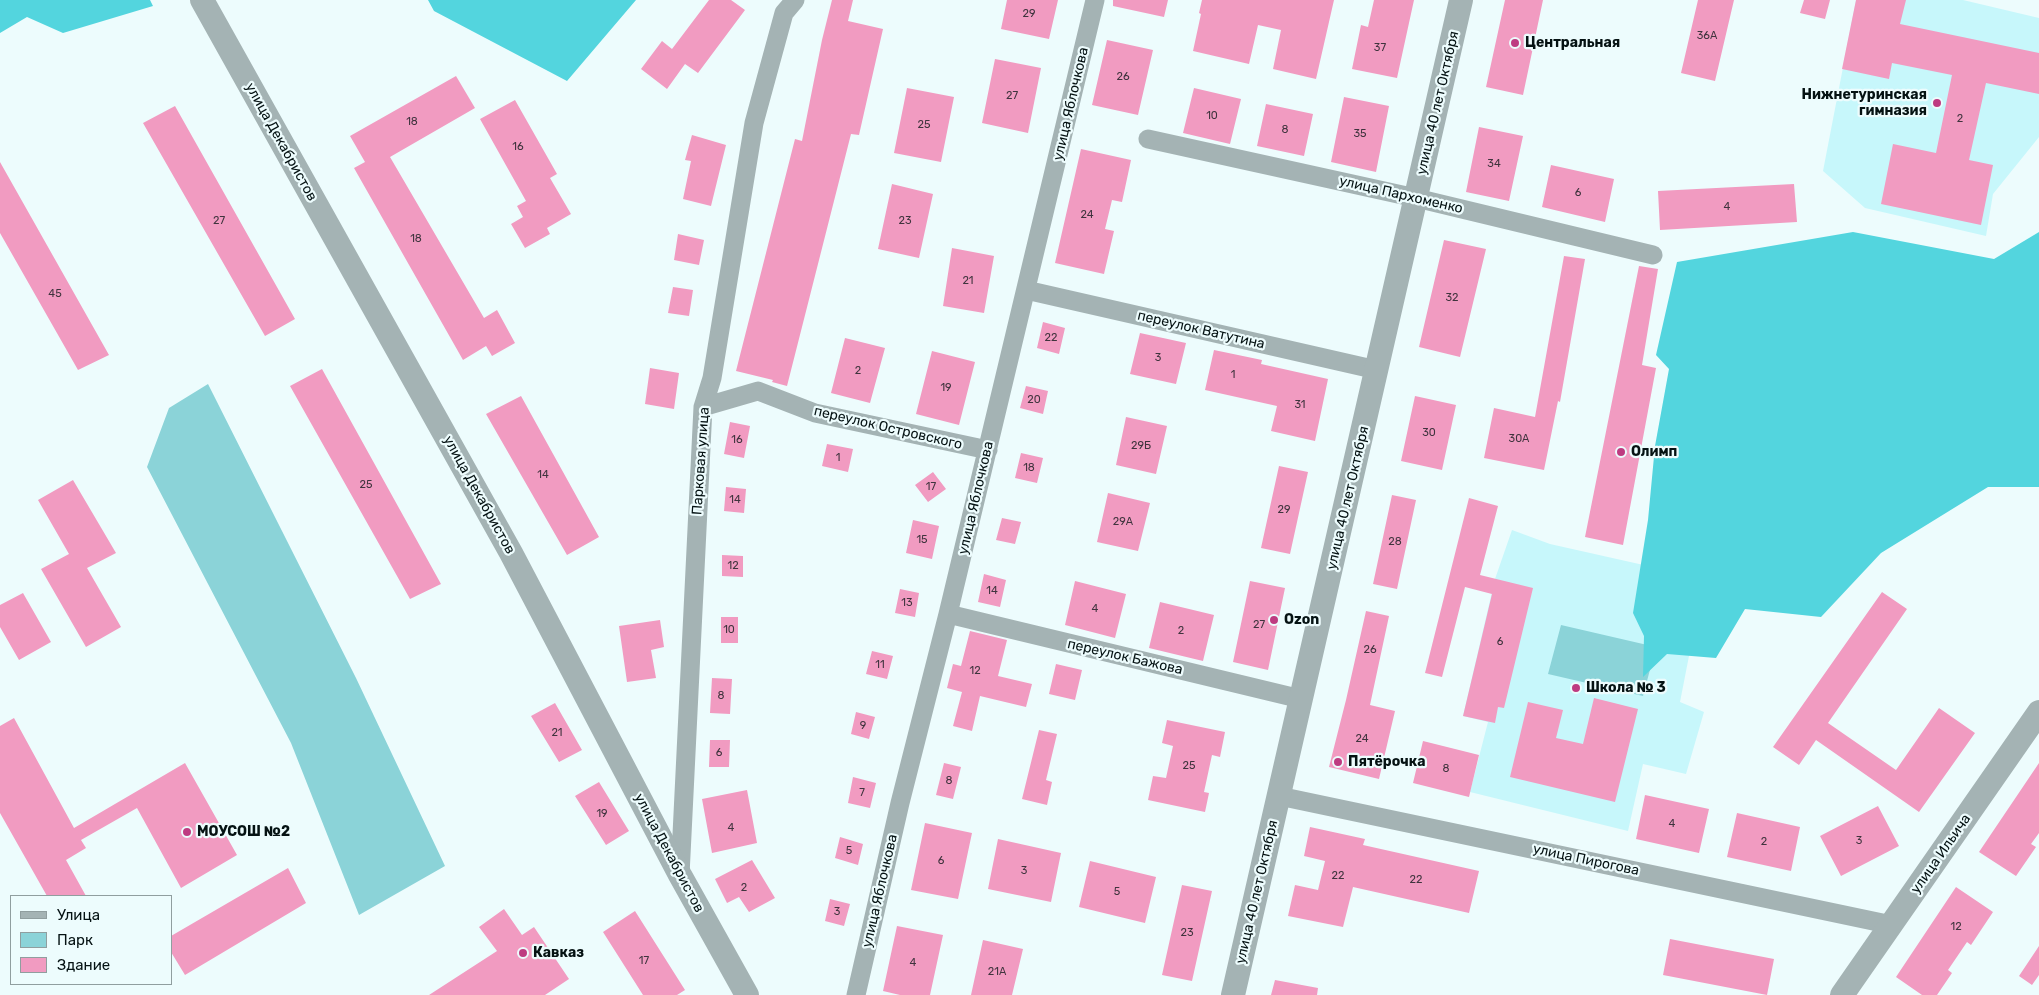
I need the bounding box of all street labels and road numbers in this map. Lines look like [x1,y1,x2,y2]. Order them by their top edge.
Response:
street label: улица 40 лет Октября [1413,29,1463,177]
street label: улица Яблочкова [1050,46,1092,162]
street label: улица Декабристов [242,80,320,204]
street label: улица Пархоменко [1337,173,1465,217]
street label: переулок Ватутина [1136,307,1266,353]
street label: переулок Островского [812,403,964,453]
street label: Парковая улица [689,406,713,516]
street label: улица 40 лет Октября [1323,424,1373,572]
street label: улица Декабристов [440,433,518,557]
street label: улица Яблочкова [955,440,997,556]
street label: переулок Бажова [1066,636,1184,678]
street label: улица Декабристов [630,791,708,915]
street label: улица Ильича [1907,811,1975,897]
street label: улица 40 лет Октября [1232,818,1282,966]
street label: улица Яблочкова [859,833,901,949]
street label: улица Пирогова [1531,841,1641,879]

